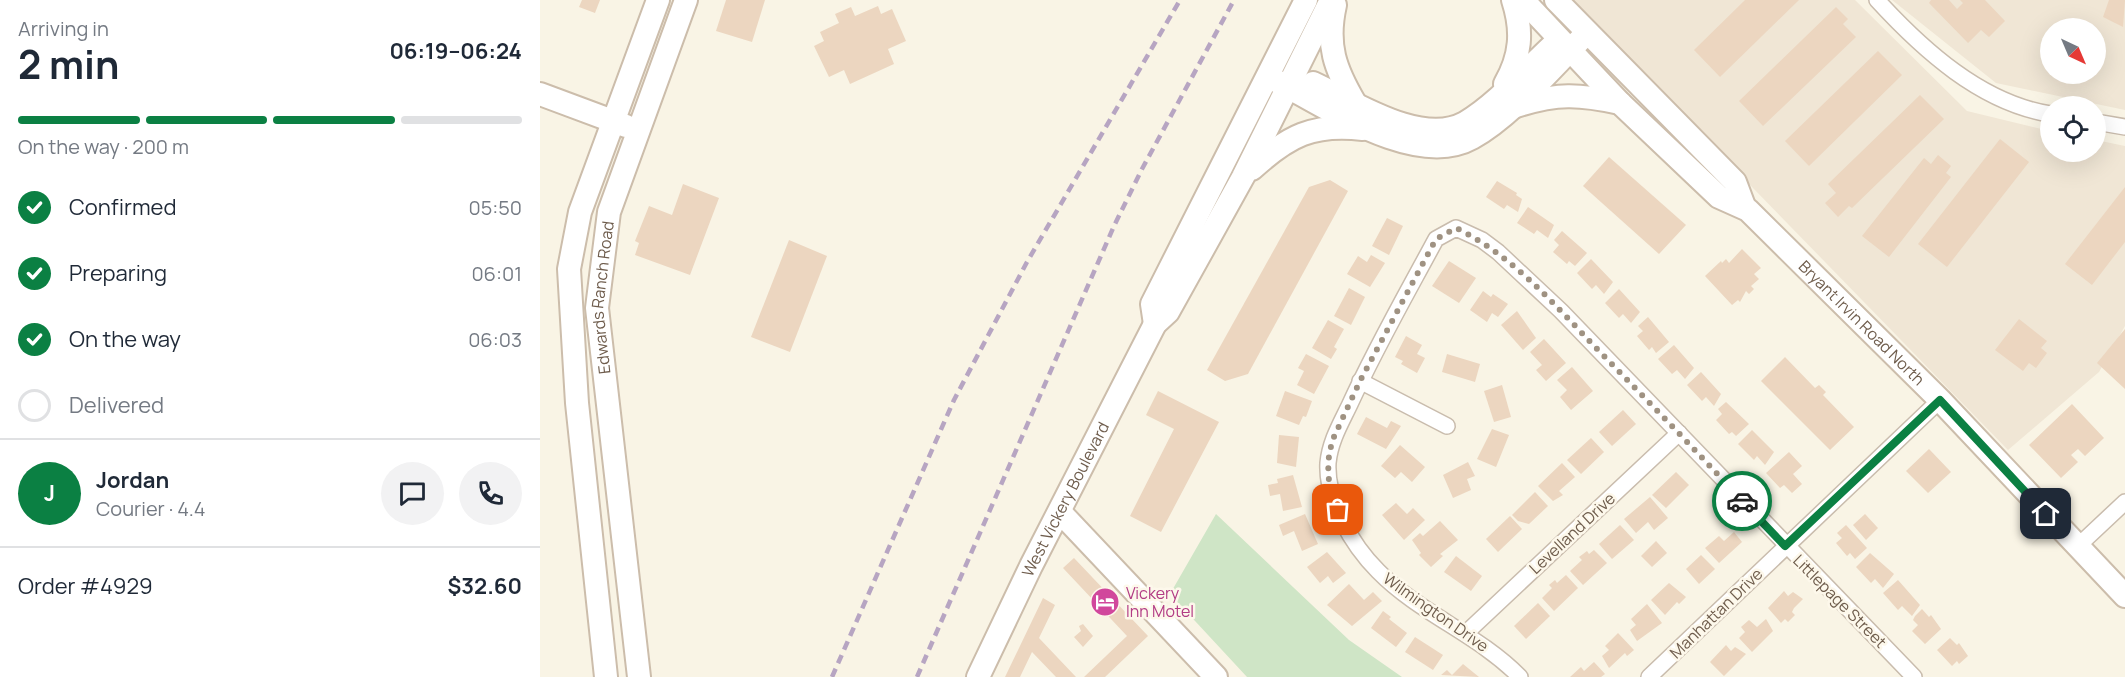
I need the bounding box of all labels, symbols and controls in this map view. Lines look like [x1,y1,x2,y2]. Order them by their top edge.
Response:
text: Arriving in [18,15,109,42]
north arrow [2040,18,2106,84]
map controls [2040,18,2106,162]
text: 06:19–06:24 [389,36,522,66]
text: 2 min [18,37,119,91]
button: locate [2040,96,2106,162]
text: On the way · 200 m [18,133,189,160]
icon: check [18,191,51,224]
text: Confirmed [69,192,177,222]
text: 05:50 [469,194,522,221]
street label: Edwards Ranch Road [586,220,619,375]
street label: Bryant Irvin Road North [1794,255,1930,390]
icon: check [18,257,51,290]
text: Preparing [69,258,167,288]
text: 06:01 [471,260,522,287]
icon: check [18,323,51,356]
text: On the way [69,324,181,354]
text: 06:03 [468,326,522,353]
text: Delivered [69,390,164,420]
street label: West Vickery Boulevard [1017,418,1114,580]
button: chat [381,462,444,525]
button: phone [459,462,522,525]
text: Jordan [96,465,169,495]
courier [1712,471,1772,531]
text: J [44,478,55,508]
pin [1312,484,1363,535]
icon: car [1726,485,1759,518]
street label: Levelland Drive [1524,487,1620,579]
pin [2020,488,2071,539]
icon: bag [1321,493,1354,526]
text: Courier · 4.4 [96,495,206,522]
icon: home [2029,497,2062,530]
street label: Littlepage Street [1788,549,1892,653]
street label: Manhattan Drive [1665,563,1767,663]
street label: Wilmington Drive [1379,567,1493,657]
text: Order #4929 [18,571,153,601]
text: $32.60 [447,571,522,601]
place label: Vickery Inn Motel [1126,582,1194,622]
hotel icon: Vickery Inn Motel [1089,586,1121,618]

